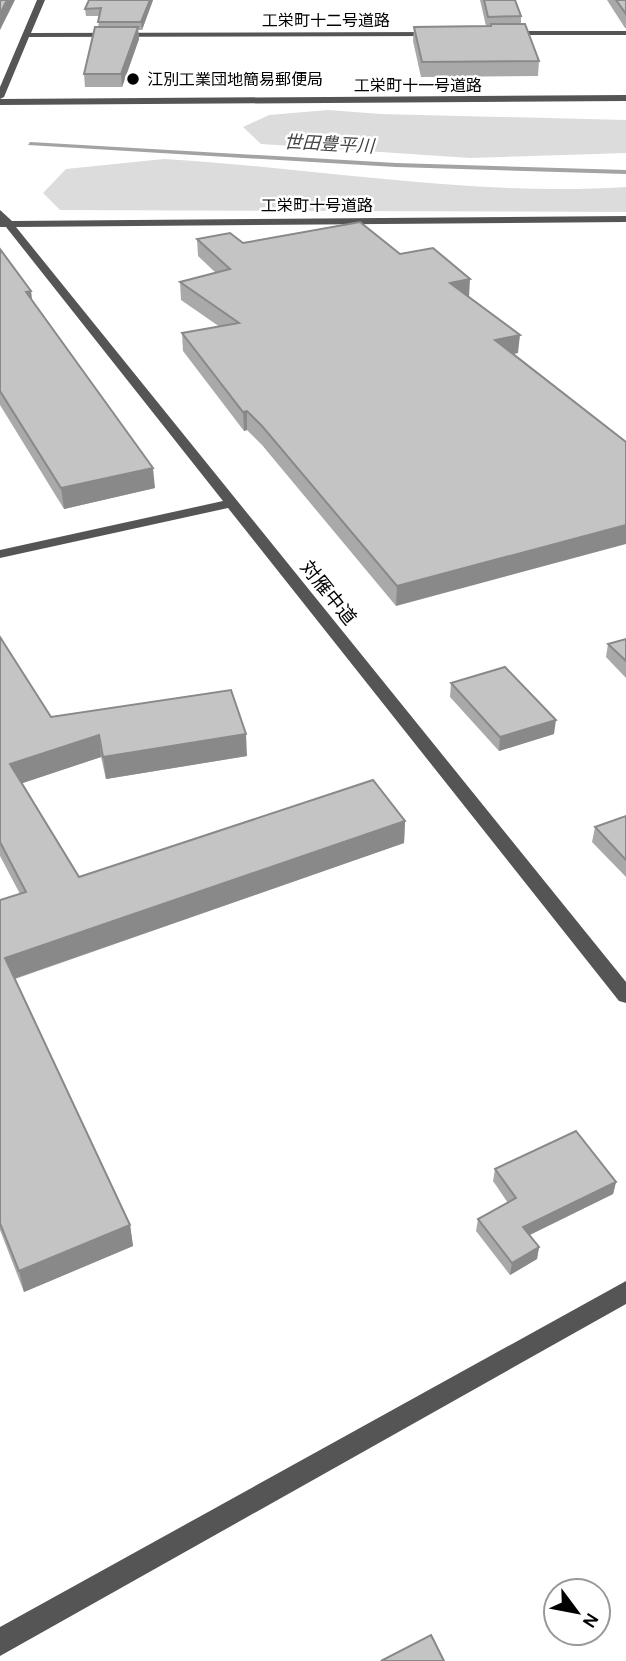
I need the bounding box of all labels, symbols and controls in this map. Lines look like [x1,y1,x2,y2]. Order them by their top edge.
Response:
street label: 工栄町十二号道路 [262,11,390,30]
place label: 江別工業団地簡易郵便局 [147,70,323,89]
marker: 江別工業団地簡易郵便局 [125,71,141,87]
street label: 工栄町十一号道路 [354,76,482,95]
water label: 世田豊平川 [283,131,377,157]
street label: 工栄町十号道路 [261,196,373,215]
street label: 対雁中道 [296,557,360,629]
north arrow [542,1577,612,1647]
text: N [578,1609,604,1632]

